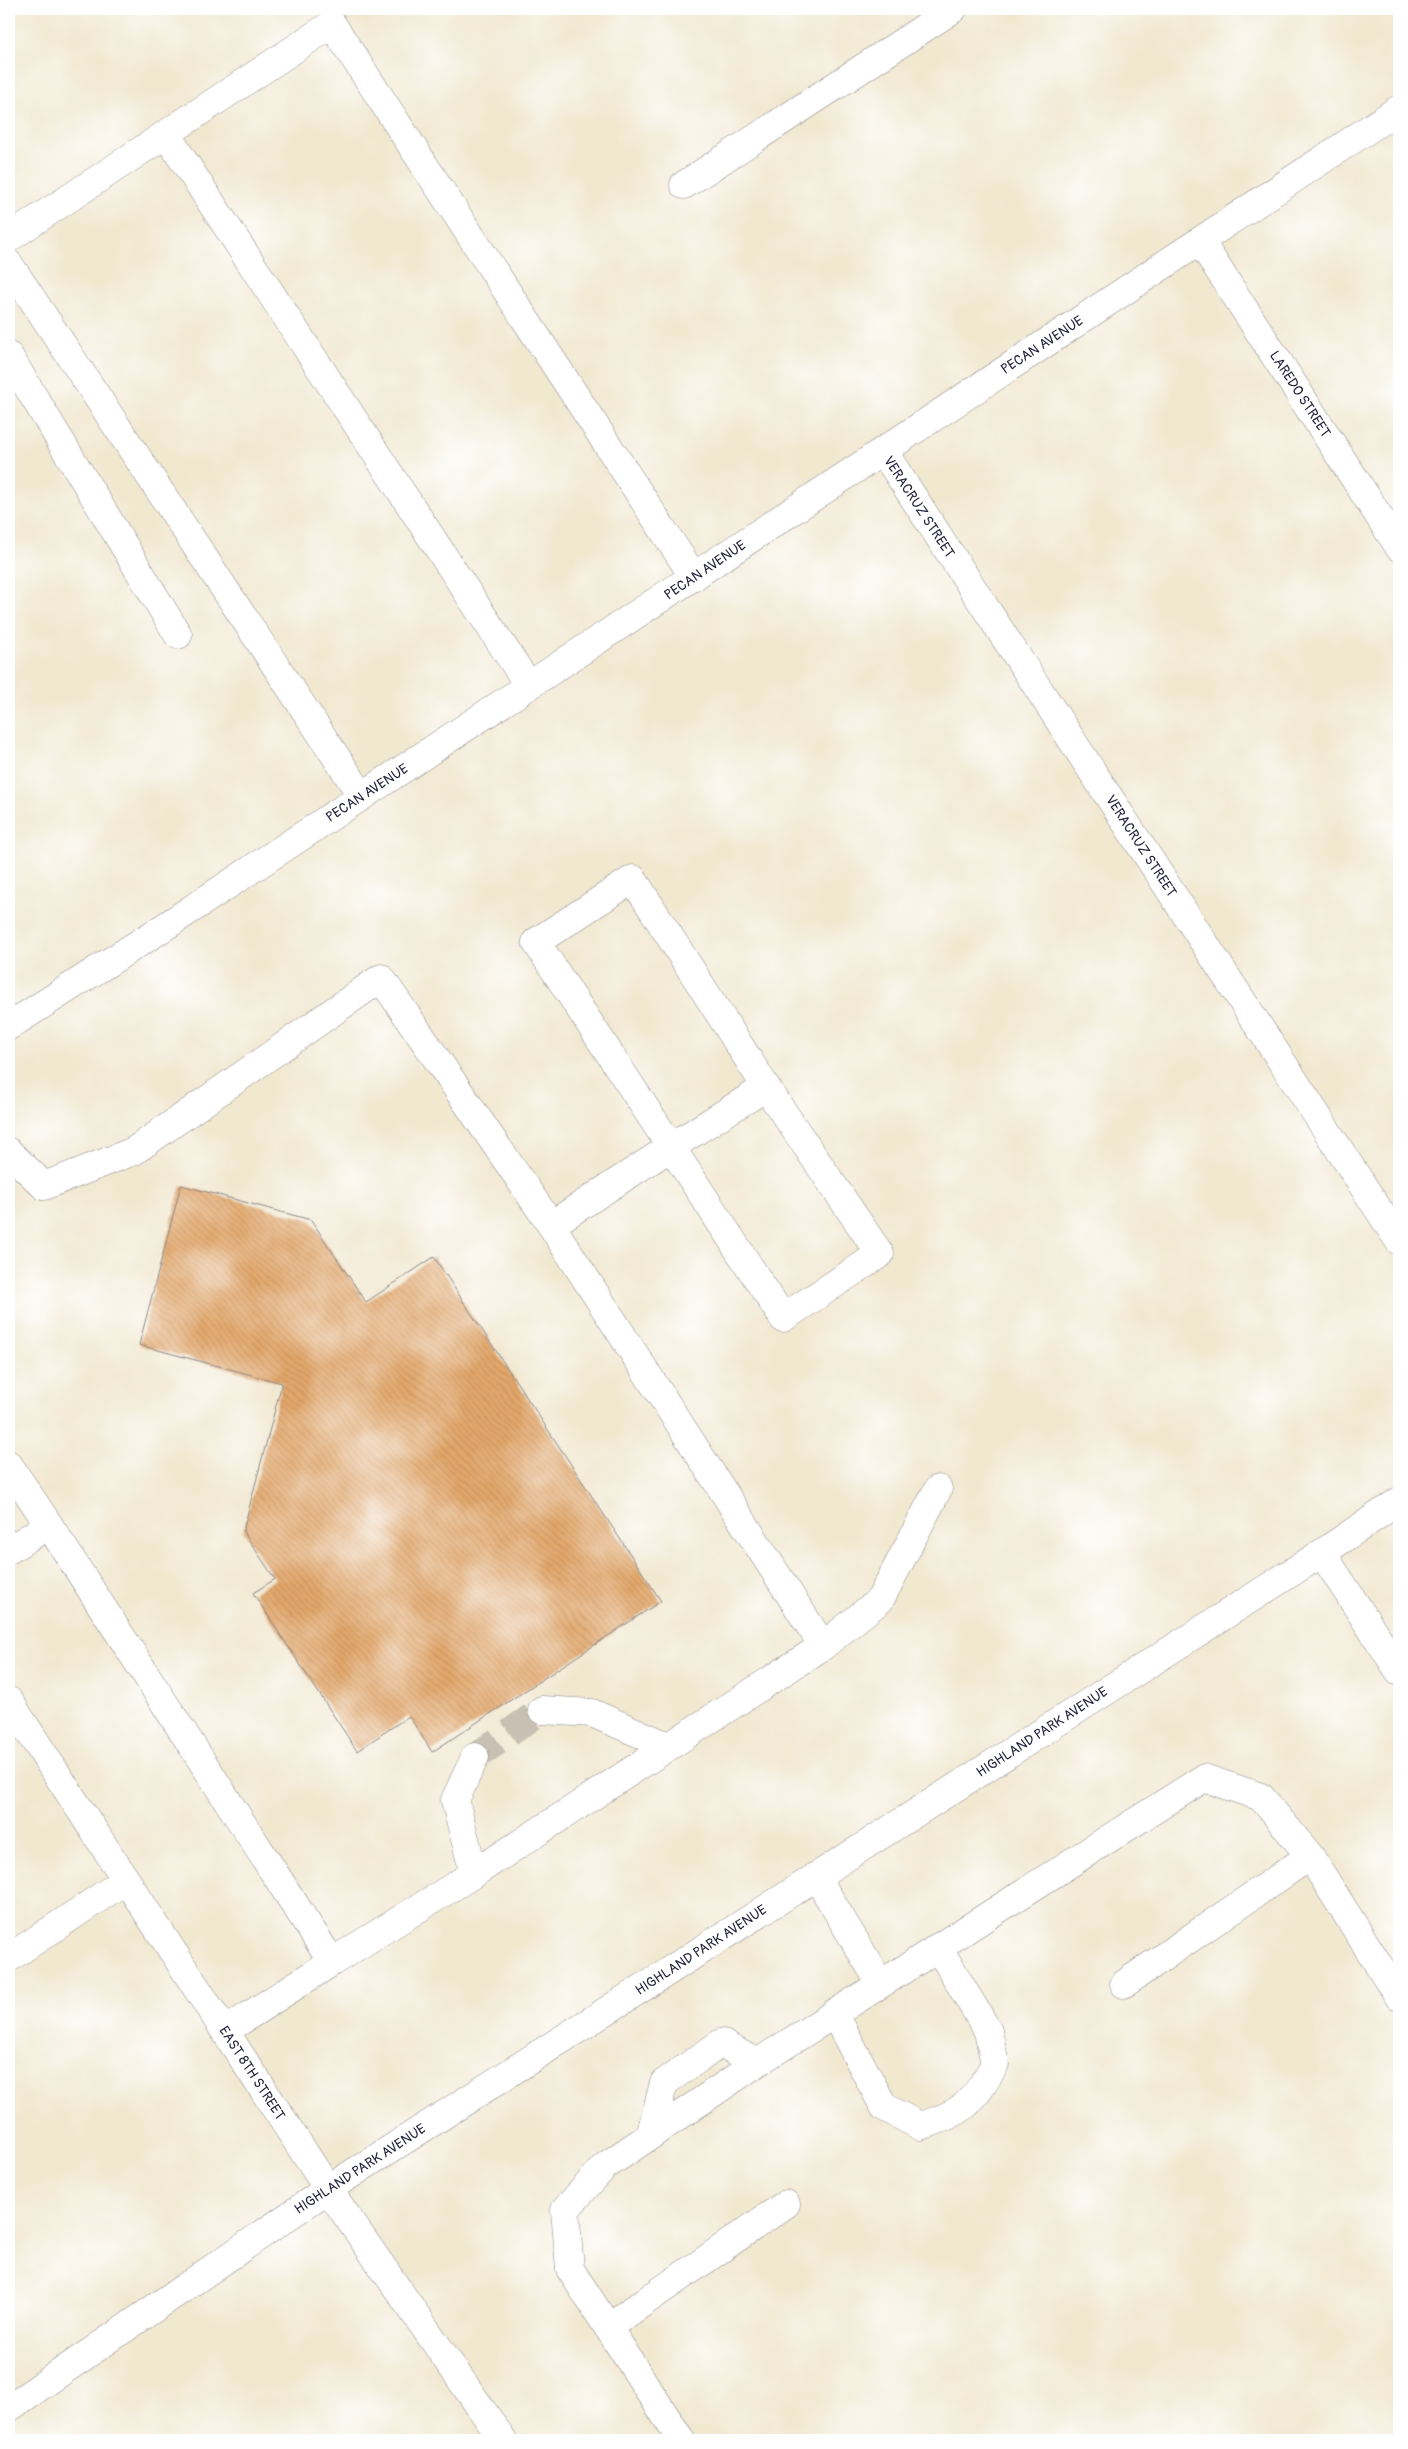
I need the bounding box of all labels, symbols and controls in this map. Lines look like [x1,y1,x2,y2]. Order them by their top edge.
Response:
street label: PECAN AVENUE [998,312,1086,378]
street label: LAREDO STREET [1266,348,1334,441]
street label: VERACRUZ STREET [880,453,958,561]
street label: PECAN AVENUE [661,537,749,603]
street label: PECAN AVENUE [323,760,411,826]
street label: VERACRUZ STREET [1102,792,1180,900]
street label: HIGHLAND PARK AVENUE [973,1683,1111,1781]
street label: HIGHLAND PARK AVENUE [632,1901,770,1999]
street label: EAST 8TH STREET [215,2023,289,2123]
street label: HIGHLAND PARK AVENUE [291,2120,429,2218]

